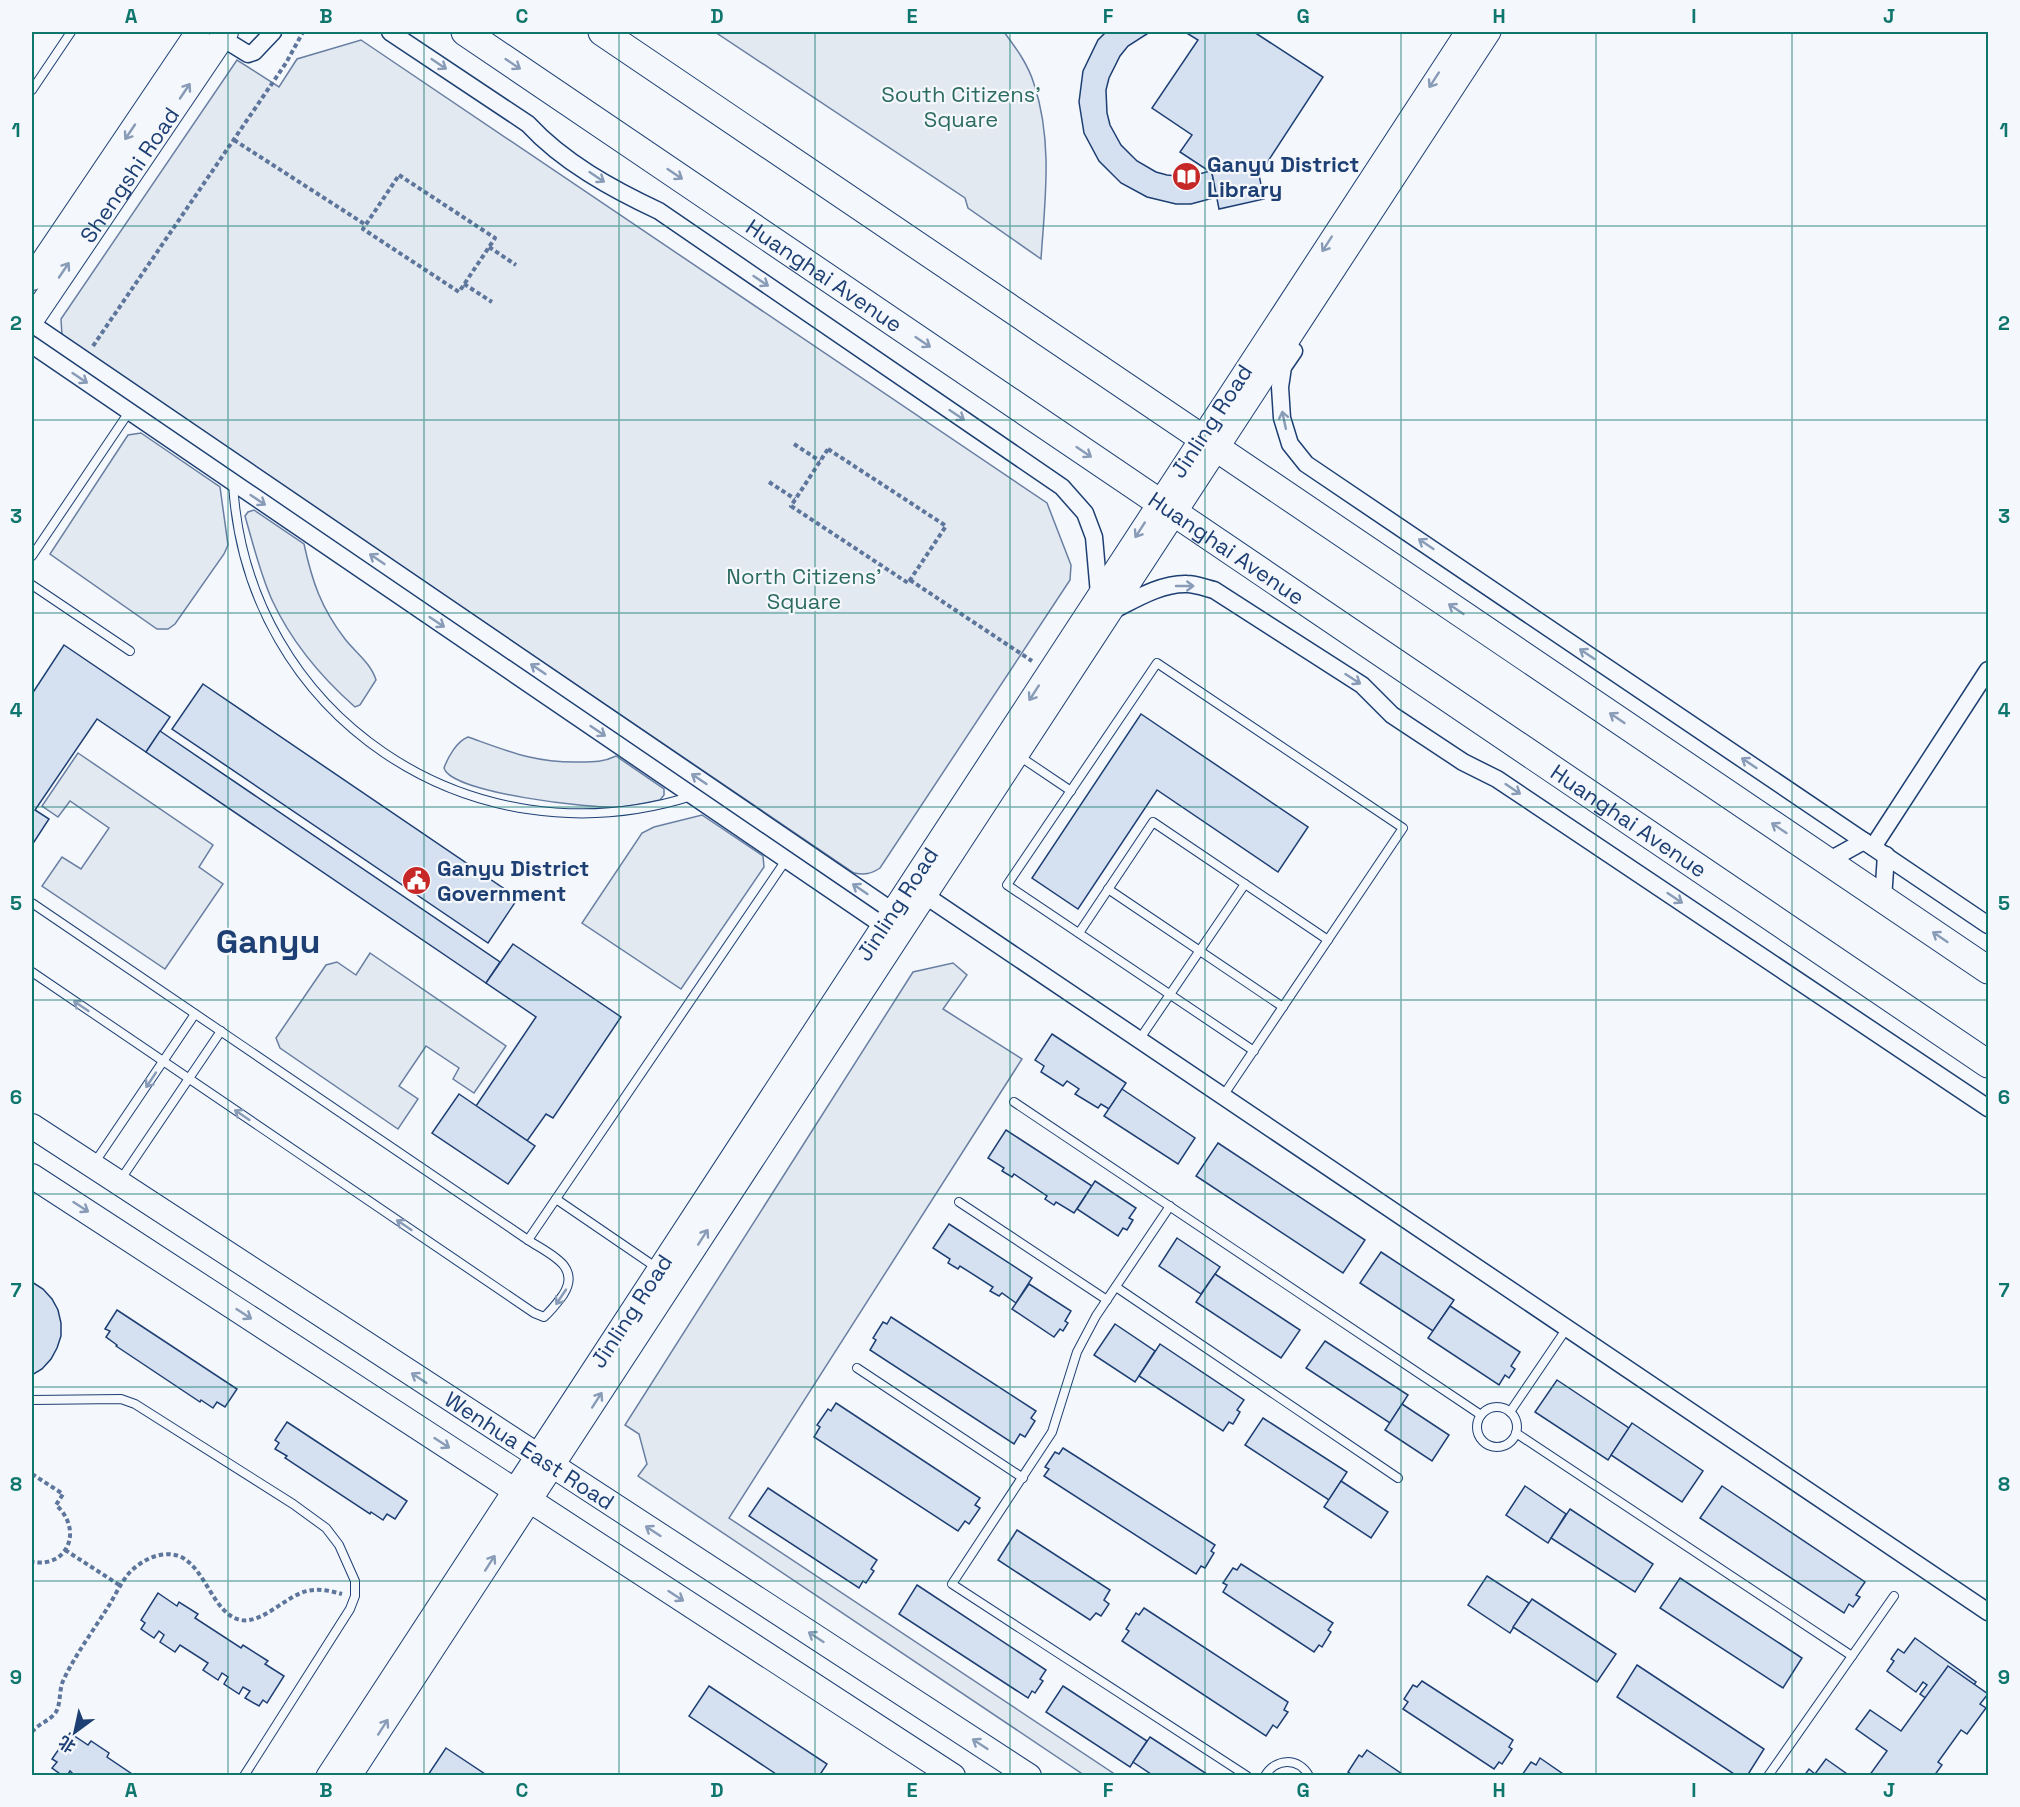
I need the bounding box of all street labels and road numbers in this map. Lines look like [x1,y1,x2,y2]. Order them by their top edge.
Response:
street label: Shengshi Road [74,102,185,248]
street label: Huanghai Avenue [741,213,908,338]
street label: Jinling Road [1164,359,1258,483]
street label: Huanghai Avenue [1143,485,1310,611]
street label: Huanghai Avenue [1545,758,1712,884]
street label: Jinling Road [850,842,944,966]
street label: Jinling Road [584,1249,678,1373]
street label: Wenhua East Road [440,1385,620,1516]

